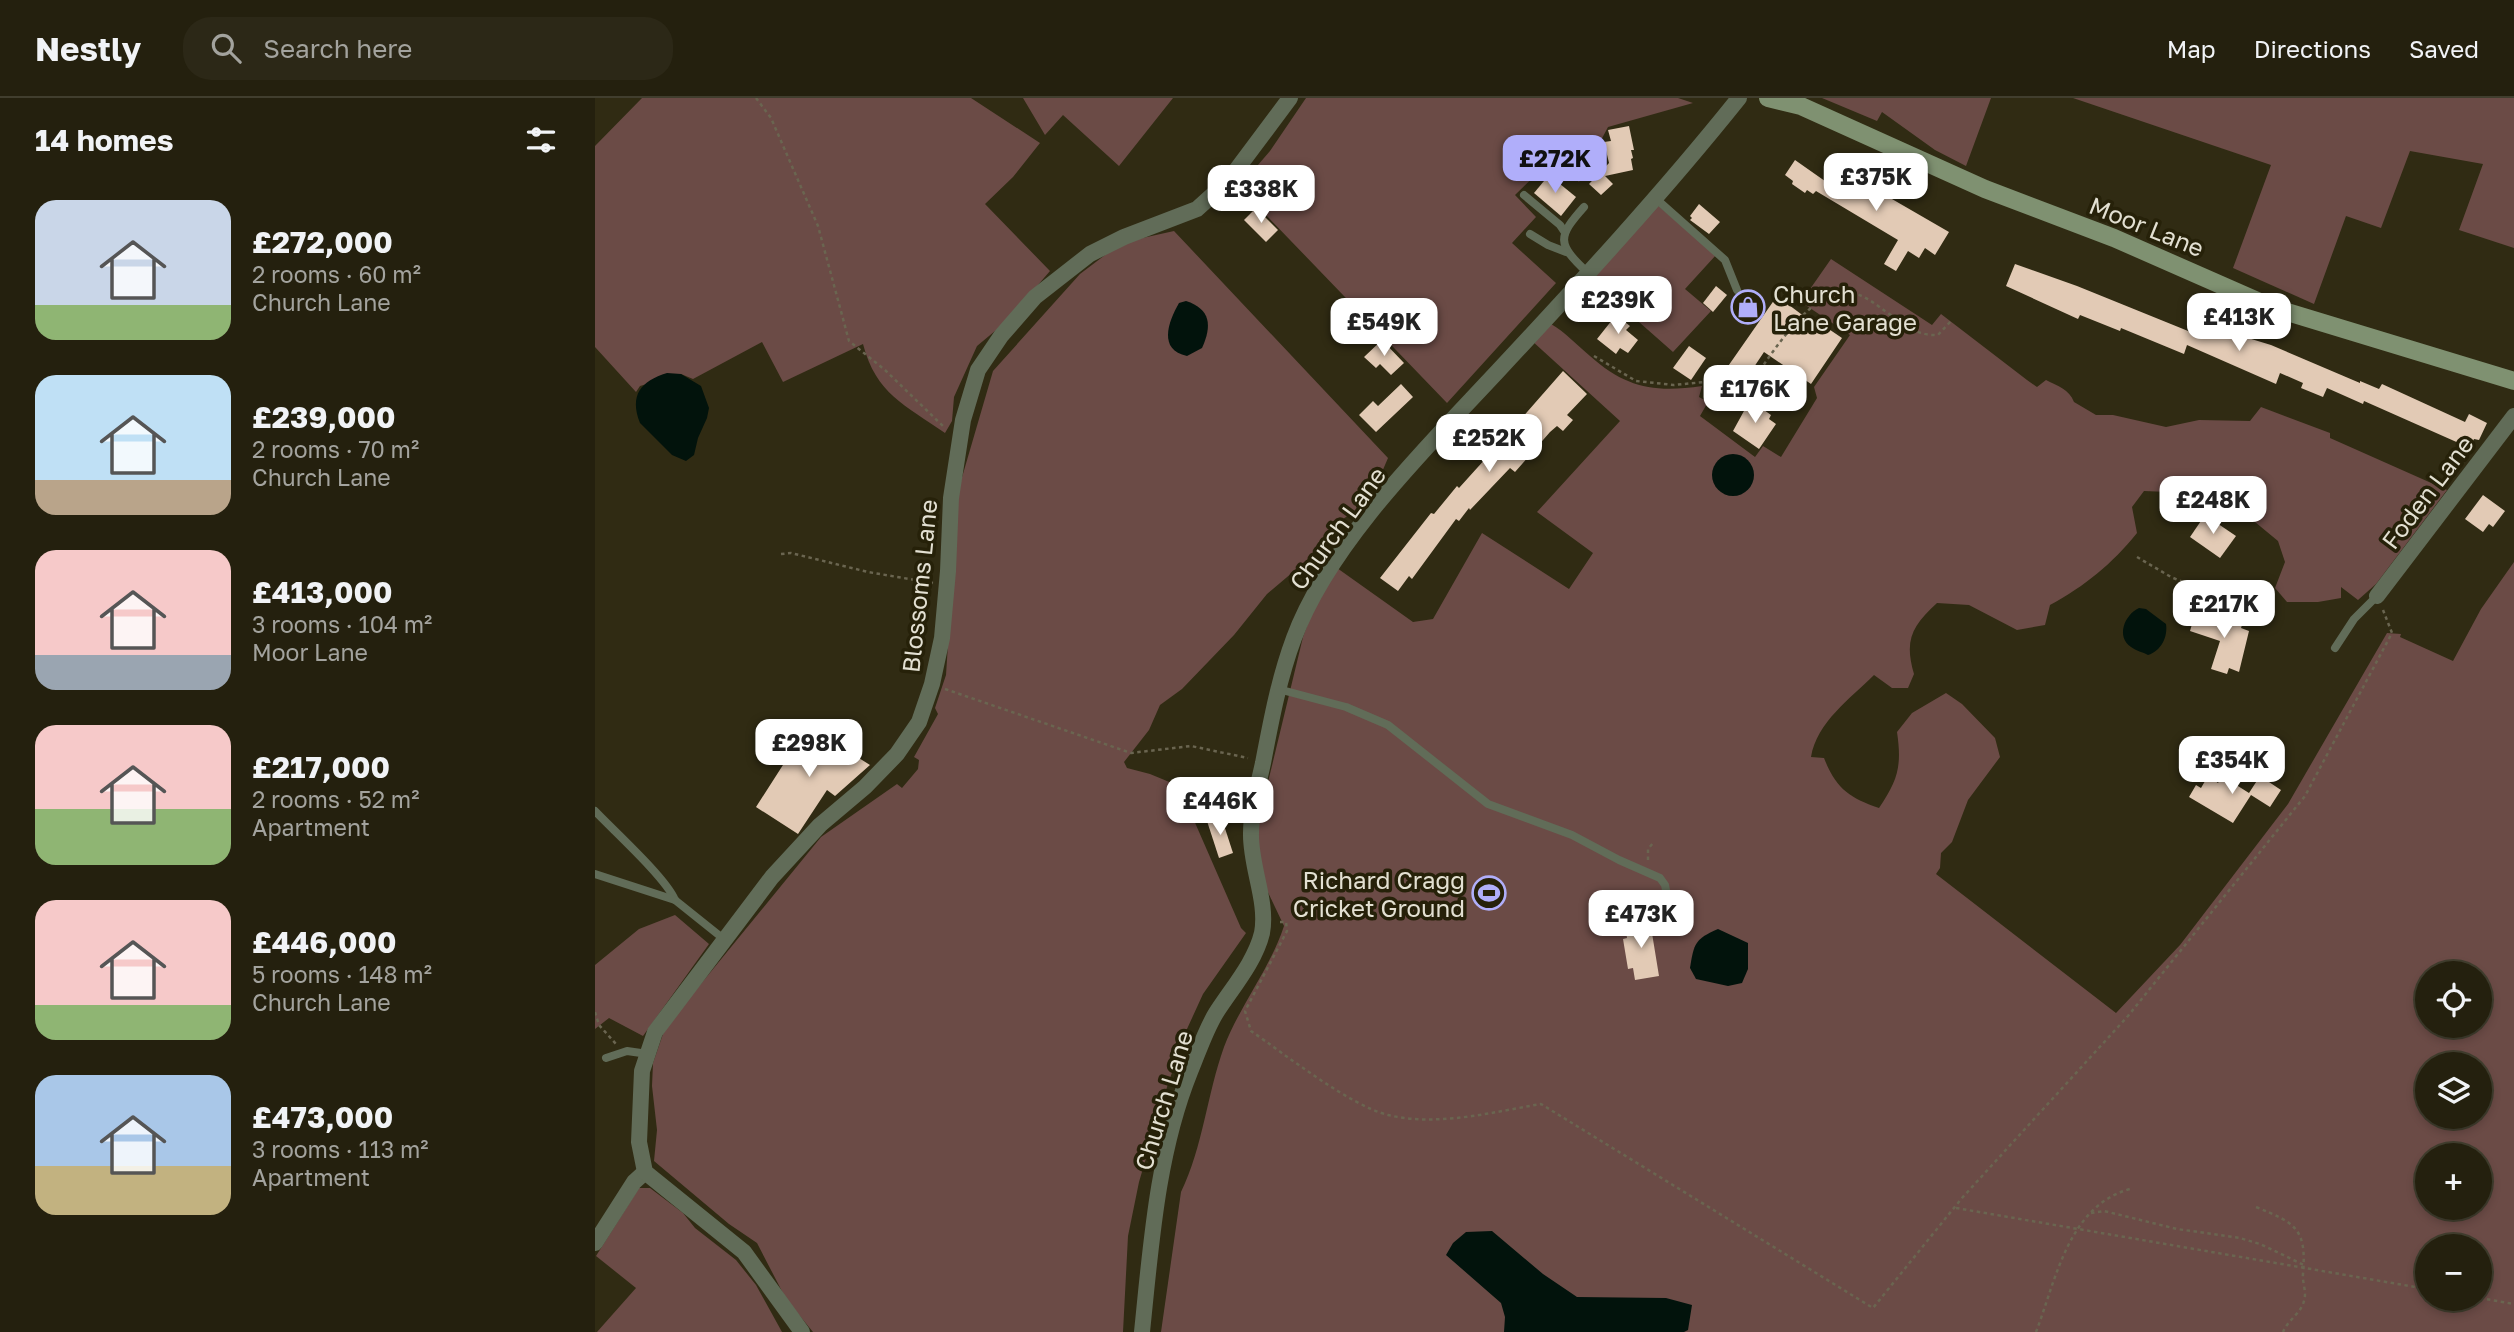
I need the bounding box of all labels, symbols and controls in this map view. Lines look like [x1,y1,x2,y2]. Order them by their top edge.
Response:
search box [183,17,673,80]
text: Nestly [35,29,141,68]
icon: search [207,29,245,67]
text: Search here [263,33,412,64]
text: Map [2167,34,2216,63]
text: Directions [2254,34,2371,63]
text: Saved [2409,34,2479,63]
icon: filters [522,121,560,159]
text: 14 homes [35,122,174,158]
pin: £272K [1506,136,1604,195]
text: £272K [1519,144,1591,172]
pin: £375K [1827,153,1925,213]
text: £375K [1840,162,1912,190]
pin: £338K [1212,166,1310,225]
text: £338K [1224,174,1298,202]
street label: Moor Lane [2085,190,2209,262]
text: £272,000 [252,224,393,260]
icon: home [91,228,175,312]
text: 2 rooms · 60 m² [252,260,421,288]
pin: £239K [1569,276,1667,336]
place label: Church Lane Garage [1773,279,1917,336]
text: £239K [1581,285,1655,313]
text: Church Lane [252,288,391,316]
shop icon: Church Lane Garage [1729,288,1767,326]
pin: £413K [2190,294,2288,353]
pin: £549K [1335,299,1433,358]
text: £413K [2203,302,2275,330]
text: £549K [1347,307,1421,335]
pin: £176K [1706,366,1804,425]
text: £176K [1720,374,1790,402]
text: £239,000 [252,399,396,435]
icon: home [91,403,175,487]
pin: £252K [1440,414,1538,474]
text: £252K [1452,423,1526,451]
street label: Foden Lane [2375,430,2479,554]
text: 2 rooms · 70 m² [252,435,419,463]
street label: Church Lane [1283,461,1391,595]
text: Church Lane [252,463,391,491]
pin: £248K [2164,476,2262,536]
text: £248K [2176,485,2250,513]
street label: Blossoms Lane [895,498,943,674]
text: £413,000 [252,574,392,610]
icon: home [91,578,175,662]
pin: £217K [2175,580,2273,640]
text: £217K [2189,589,2259,617]
text: 3 rooms · 104 m² [252,610,432,638]
text: Moor Lane [252,638,368,666]
pin: £298K [760,720,858,779]
text: £298K [771,728,847,756]
pin: £354K [2183,736,2281,796]
text: £354K [2195,745,2269,773]
text: £217,000 [252,749,390,785]
icon: home [91,753,175,837]
pin: £446K [1171,778,1269,837]
text: 2 rooms · 52 m² [252,785,419,813]
text: £446K [1182,786,1258,814]
text: Apartment [252,813,370,841]
place label: Richard Cragg Cricket Ground [1293,865,1465,922]
sports icon: Richard Cragg Cricket Ground [1470,874,1508,912]
pin: £473K [1592,890,1690,950]
text: £473K [1605,899,1677,927]
text: £446,000 [252,924,396,960]
icon: home [91,928,175,1012]
text: 5 rooms · 148 m² [252,960,432,988]
map controls [2415,961,2492,1311]
button: locate [2415,961,2492,1038]
text: Church Lane [252,988,391,1016]
street label: Church Lane [1128,1027,1198,1173]
button: layers [2415,1052,2492,1129]
text: £473,000 [252,1099,393,1135]
icon: home [91,1103,175,1187]
text: 3 rooms · 113 m² [252,1135,429,1163]
button: + [2415,1143,2492,1220]
text: Apartment [252,1163,370,1191]
button: − [2415,1234,2492,1311]

